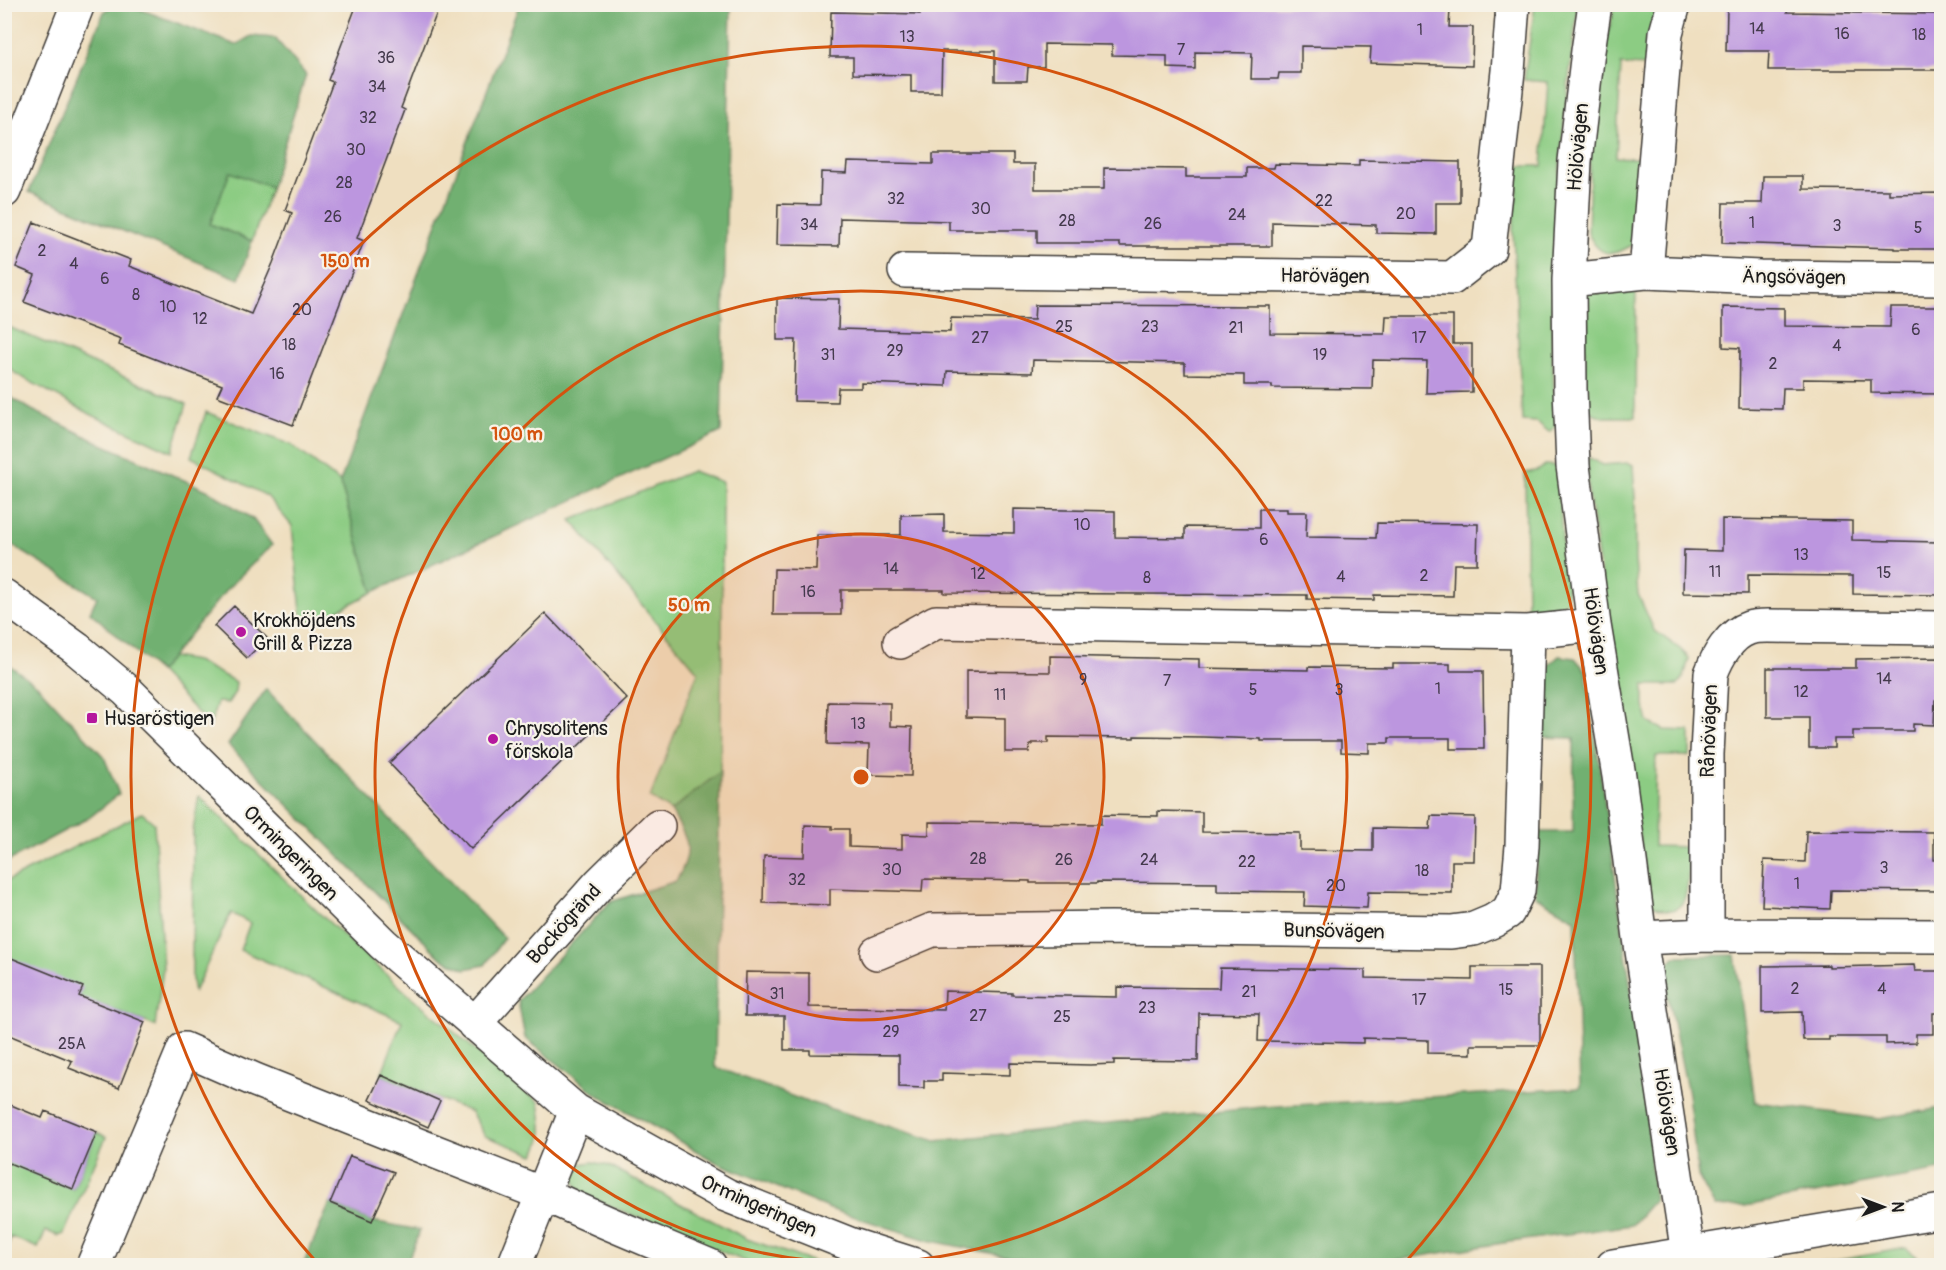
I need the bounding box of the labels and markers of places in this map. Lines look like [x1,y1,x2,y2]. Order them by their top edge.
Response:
place label: Krokhöjdens Grill & Pizza [253,608,355,656]
marker: Krokhöjdens Grill & Pizza [234,625,248,639]
place label: Husaröstigen [104,706,214,731]
marker: Husaröstigen [85,711,99,725]
place label: Chrysolitens förskola [505,716,608,764]
marker: Chrysolitens förskola [486,732,500,746]
centre of rings [851,767,871,787]

